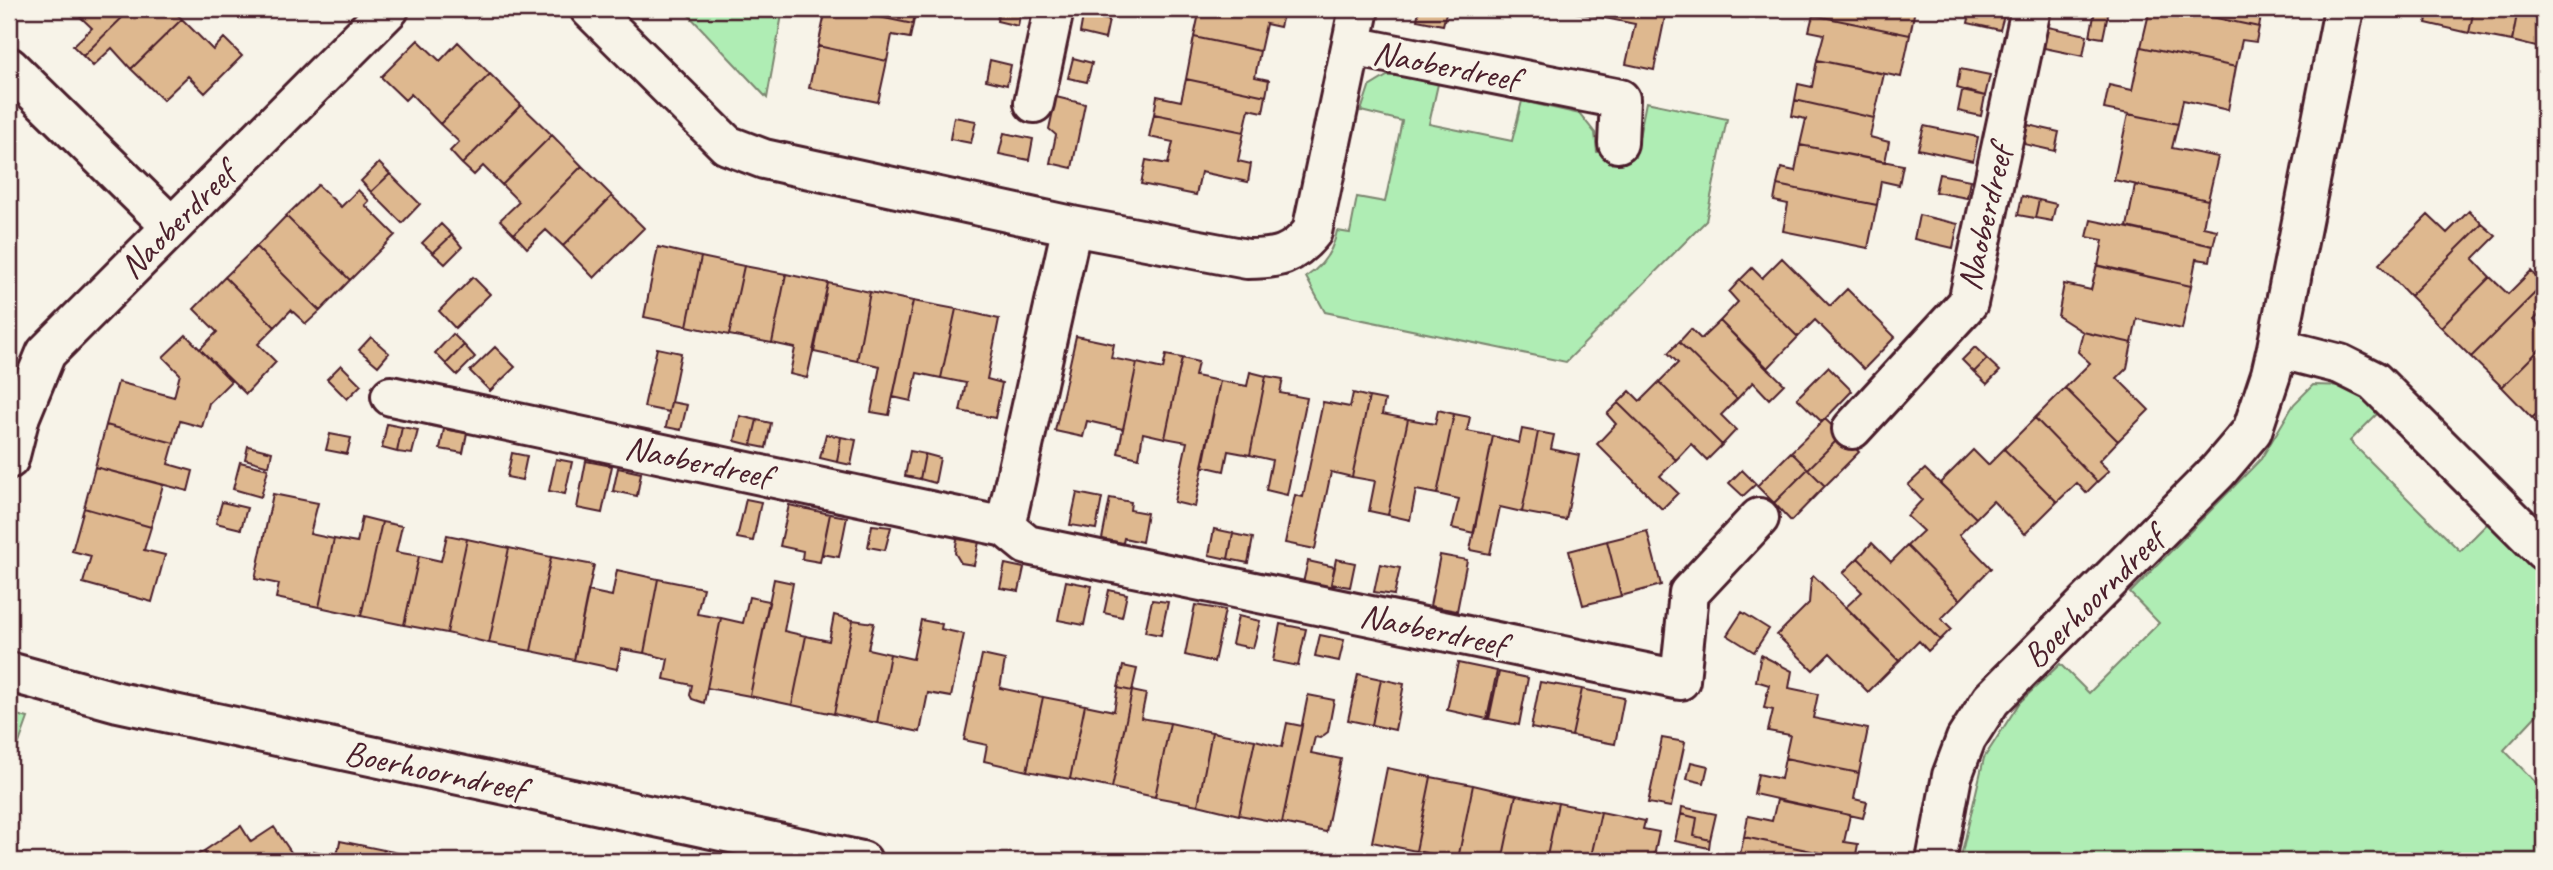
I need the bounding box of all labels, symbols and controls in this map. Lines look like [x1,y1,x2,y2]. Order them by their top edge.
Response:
street label: Naoberdreef [1369,29,1529,103]
street label: Naoberdreef [1946,135,2024,295]
street label: Naoberdreef [109,148,250,288]
street label: Naoberdreef [621,424,781,500]
street label: Boerhoorndreef [2013,512,2179,678]
street label: Naoberdreef [1356,592,1516,668]
street label: Boerhoorndreef [341,729,536,813]

